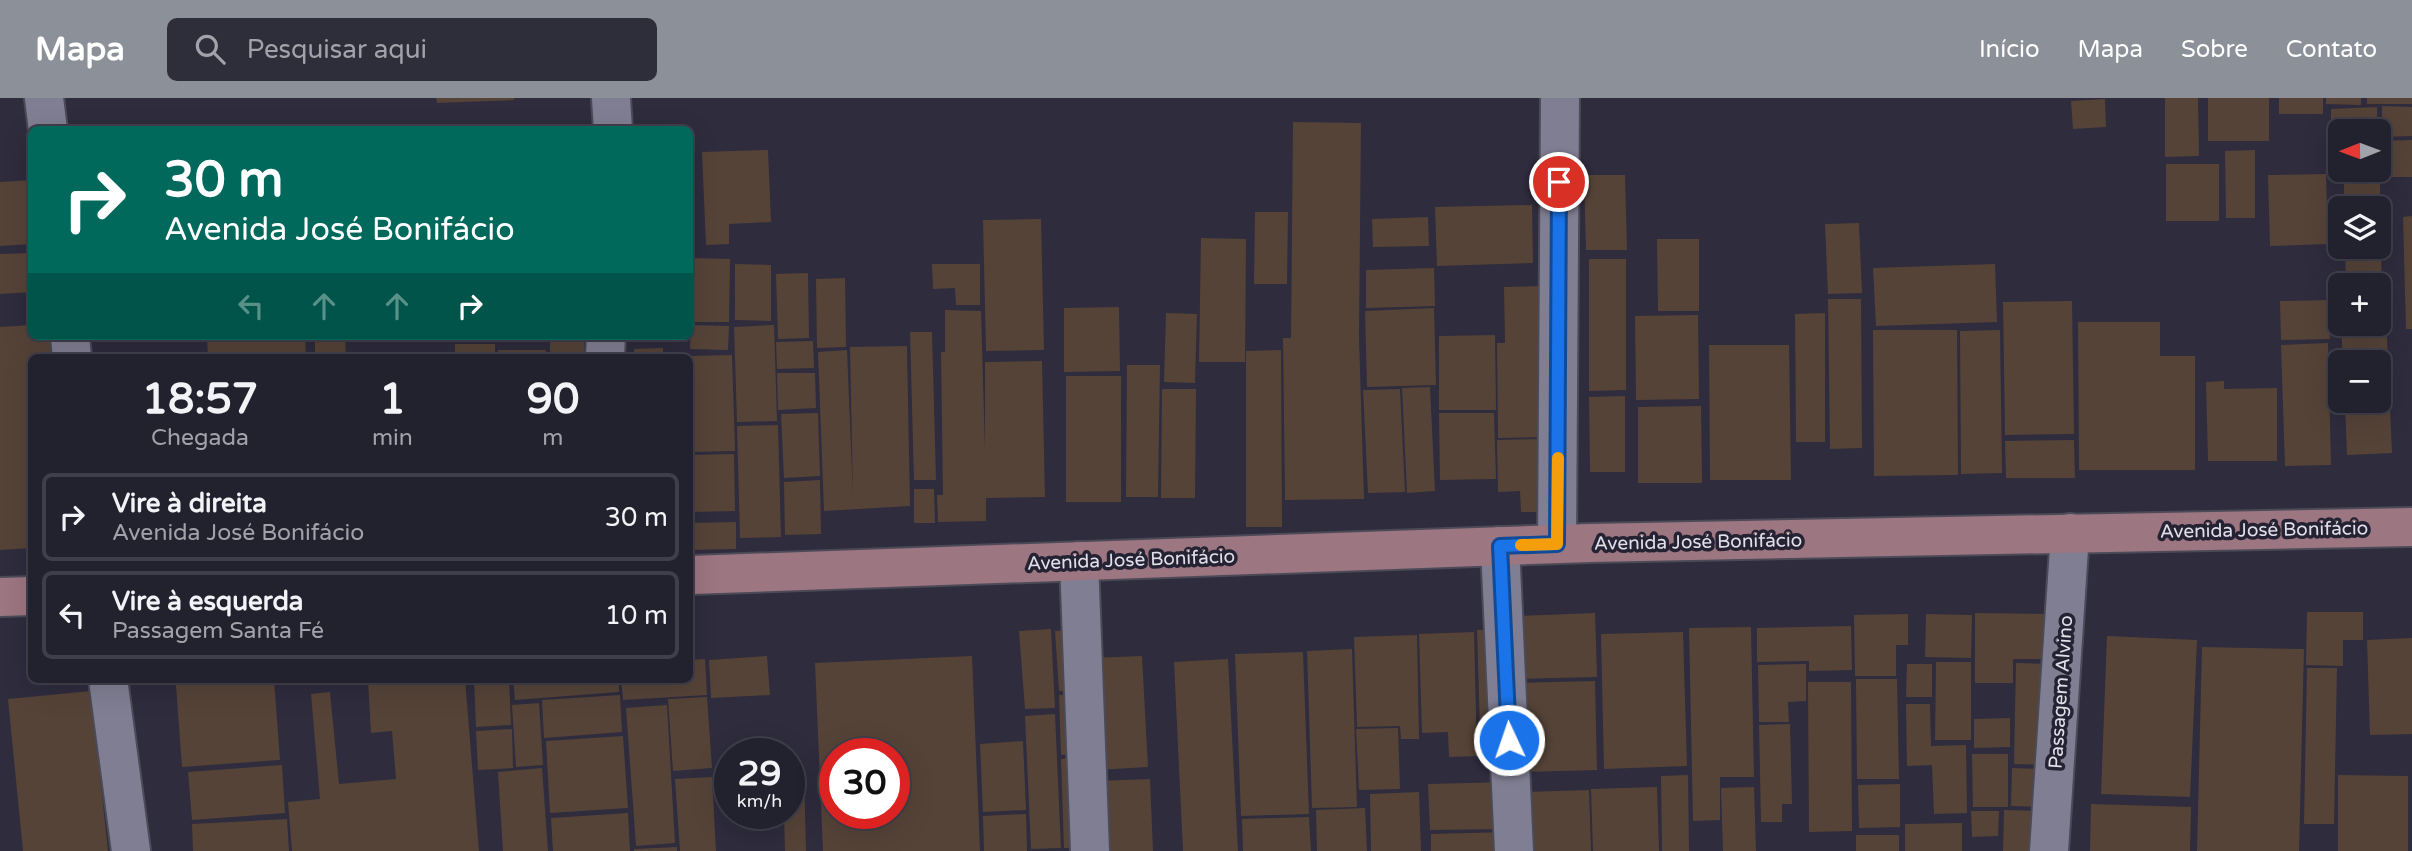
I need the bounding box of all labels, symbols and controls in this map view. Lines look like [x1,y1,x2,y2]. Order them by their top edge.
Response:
search box [167,18,657,81]
text: Mapa [35,30,125,69]
icon: search [191,30,229,68]
text: Pesquisar aqui [247,34,427,65]
text: Início [1979,35,2040,64]
text: Mapa [2078,35,2143,64]
text: Sobre [2181,35,2248,64]
text: Contato [2286,35,2377,64]
north arrow [2328,119,2390,182]
map controls [2328,119,2391,413]
text: 30 m [164,151,283,210]
pin [1529,152,1589,212]
icon: right [49,154,140,245]
icon: arrive [1540,163,1578,201]
button: layers [2328,196,2391,259]
text: Avenida José Bonifácio [164,211,515,249]
button: + [2328,273,2391,336]
icon: left [232,287,270,325]
icon: ahead [305,287,343,325]
icon: ahead [378,287,416,325]
icon: right [451,287,489,325]
button: − [2328,350,2391,413]
text: 18:57 [142,374,258,425]
text: 1 [379,374,406,425]
text: 90 [527,374,579,425]
text: Chegada [151,424,249,452]
text: min [372,424,413,452]
text: m [542,424,563,452]
text: Vire à direita [112,488,267,519]
icon: right [53,498,91,536]
text: 30 m [605,502,668,533]
street label: Avenida José Bonifácio [2160,517,2368,543]
text: Avenida José Bonifácio [112,519,364,547]
street label: Avenida José Bonifácio [1594,529,1802,555]
street label: Avenida José Bonifácio [1027,545,1235,575]
text: Vire à esquerda [112,586,303,617]
icon: left [53,596,91,634]
text: 10 m [605,600,668,631]
street label: Passagem Alvino [2045,615,2077,770]
text: Passagem Santa Fé [112,617,324,645]
position arrow [1472,703,1546,777]
speed limit sign: 30 [819,738,910,829]
text: 29 [738,753,781,795]
text: km/h [737,790,782,812]

